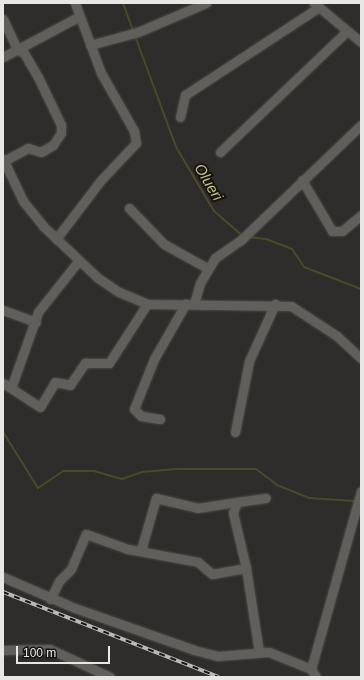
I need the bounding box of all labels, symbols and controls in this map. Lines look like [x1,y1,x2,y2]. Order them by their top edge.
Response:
water label: Olueri [191,160,227,204]
scale bar [18,638,112,664]
text: 100 m [23,646,56,660]

